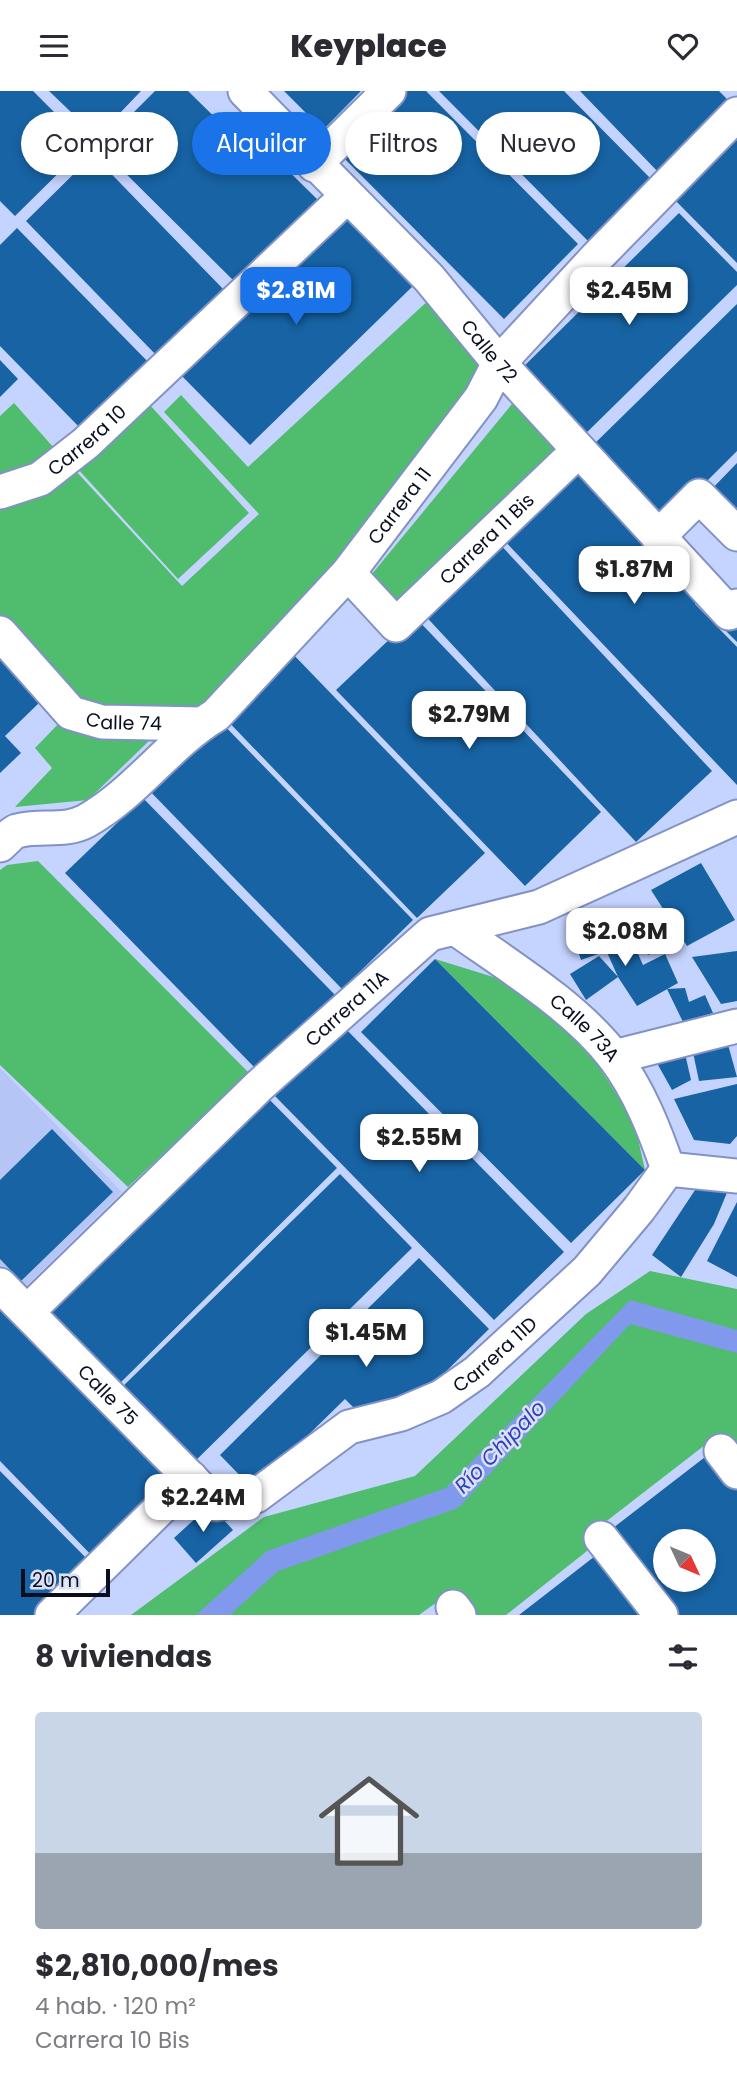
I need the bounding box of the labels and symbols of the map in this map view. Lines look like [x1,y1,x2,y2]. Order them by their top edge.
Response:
pin: $2.81M [239,267,353,327]
pin: $2.45M [572,267,686,327]
street label: Calle 72 [455,314,524,389]
street label: Carrera 10 [42,399,133,482]
street label: Carrera 11 [361,462,438,550]
street label: Carrera 11 Bis [433,487,540,591]
pin: $1.87M [577,547,691,606]
pin: $2.79M [412,691,526,751]
street label: Calle 74 [82,705,162,737]
pin: $2.08M [568,909,682,968]
street label: Carrera 11A [299,964,395,1053]
street label: Calle 73A [544,987,626,1068]
pin: $2.55M [362,1115,476,1174]
pin: $1.45M [309,1309,423,1369]
street label: Carrera 11D [447,1310,543,1399]
street label: Calle 75 [71,1358,144,1432]
water label: Río Chipalo [448,1394,552,1500]
pin: $2.24M [146,1475,260,1534]
north arrow [653,1529,716,1593]
scale bar [21,1566,110,1598]

